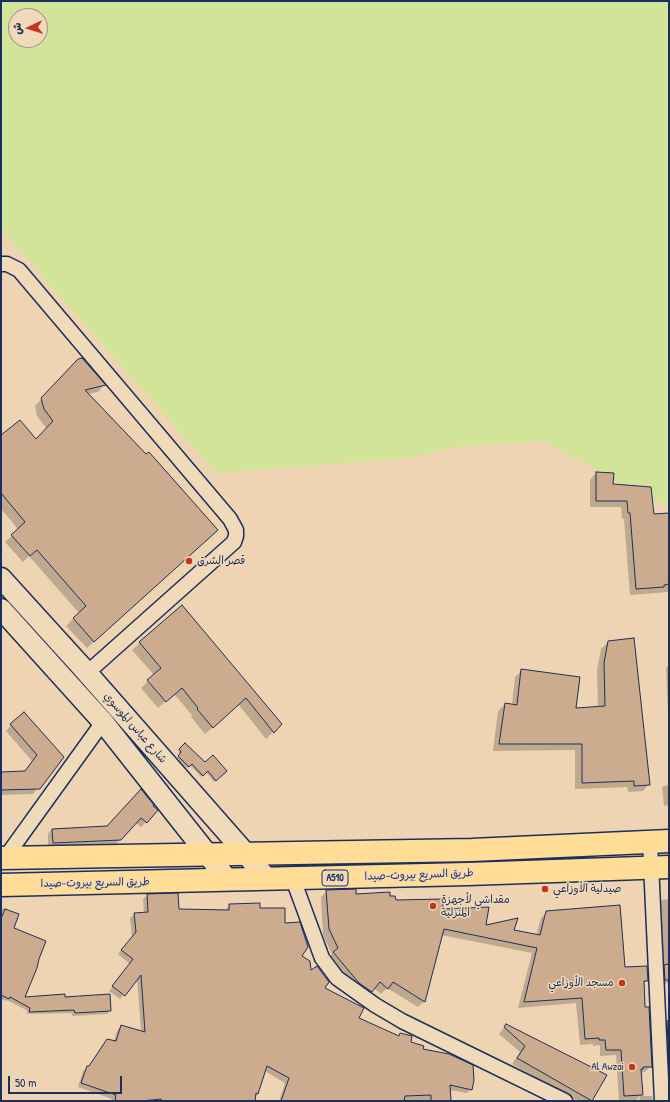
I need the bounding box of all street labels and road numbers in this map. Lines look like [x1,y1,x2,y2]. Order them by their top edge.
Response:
street label: شارع عباس الموسوي [101,690,169,766]
street label: طريق السريع بيروت-صيدا [364,866,474,884]
road number: A510 [322,870,348,886]
street label: طريق السريع بيروت-صيدا [40,875,150,891]

